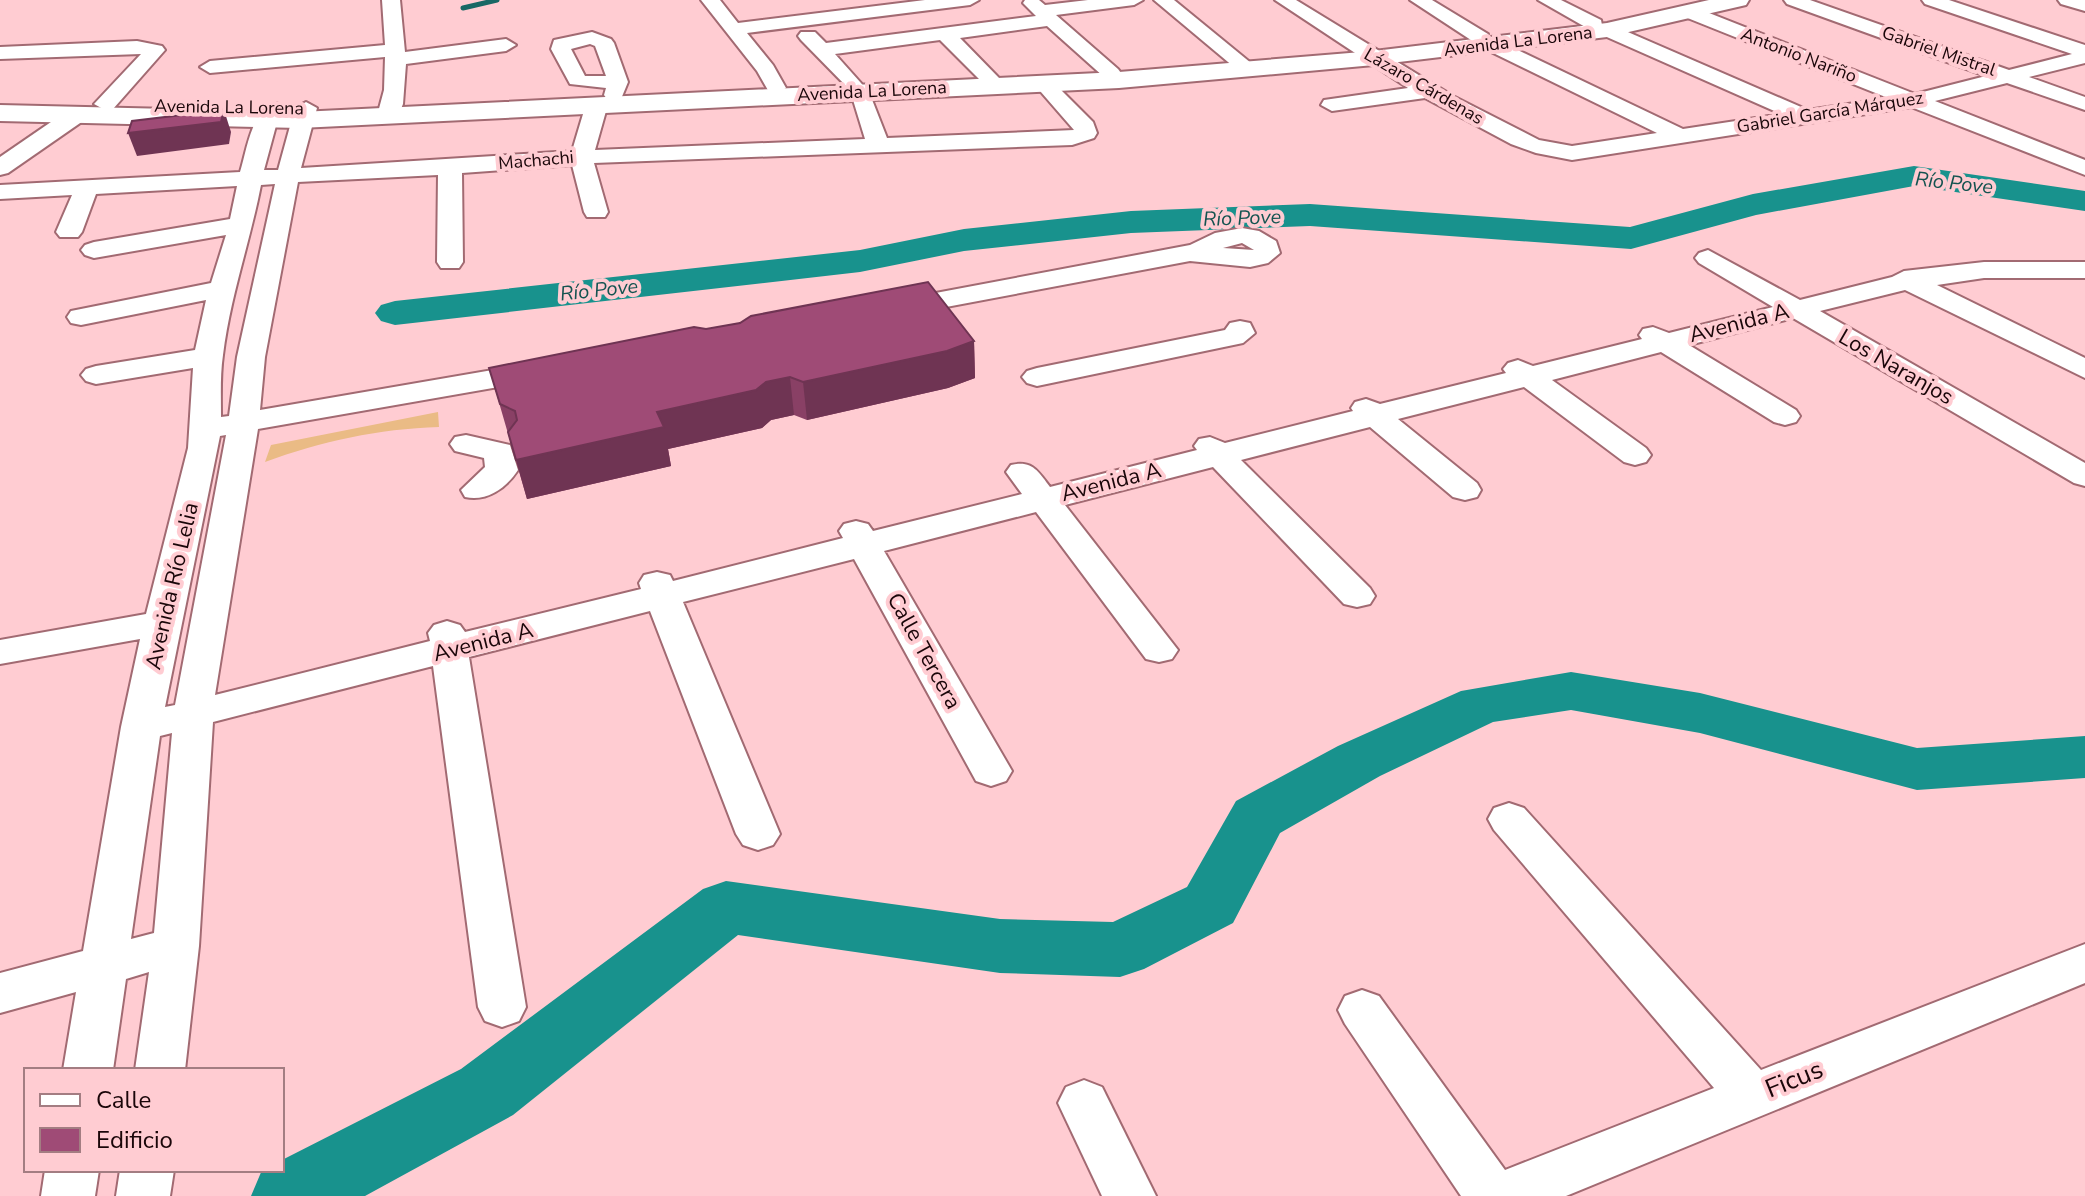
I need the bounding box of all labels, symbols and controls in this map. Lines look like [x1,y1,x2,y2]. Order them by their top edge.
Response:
street label: Avenida La Lorena [1442,20,1594,62]
street label: Gabriel Mistral [1879,20,2000,82]
street label: Antonio Nariño [1738,22,1860,88]
street label: Lázaro Cárdenas [1360,42,1488,130]
street label: Avenida La Lorena [797,75,947,107]
street label: Gabriel García Márquez [1735,85,1925,139]
street label: Avenida La Lorena [154,94,304,120]
street label: Machachi [497,145,575,175]
water label: Río Pove [1914,165,1995,201]
water label: Río Pove [1202,203,1282,233]
water label: Río Pove [559,272,640,308]
street label: Avenida A [1686,296,1792,350]
street label: Los Naranjos [1833,322,1959,412]
street label: Avenida A [1058,455,1164,509]
street label: Avenida Río Lelia [138,500,206,672]
street label: Calle Tercera [880,588,968,714]
street label: Avenida A [430,615,536,669]
street label: Ficus [1760,1052,1828,1106]
legend [24,1068,284,1172]
text: Calle [96,1084,151,1116]
text: Edificio [96,1124,173,1156]

